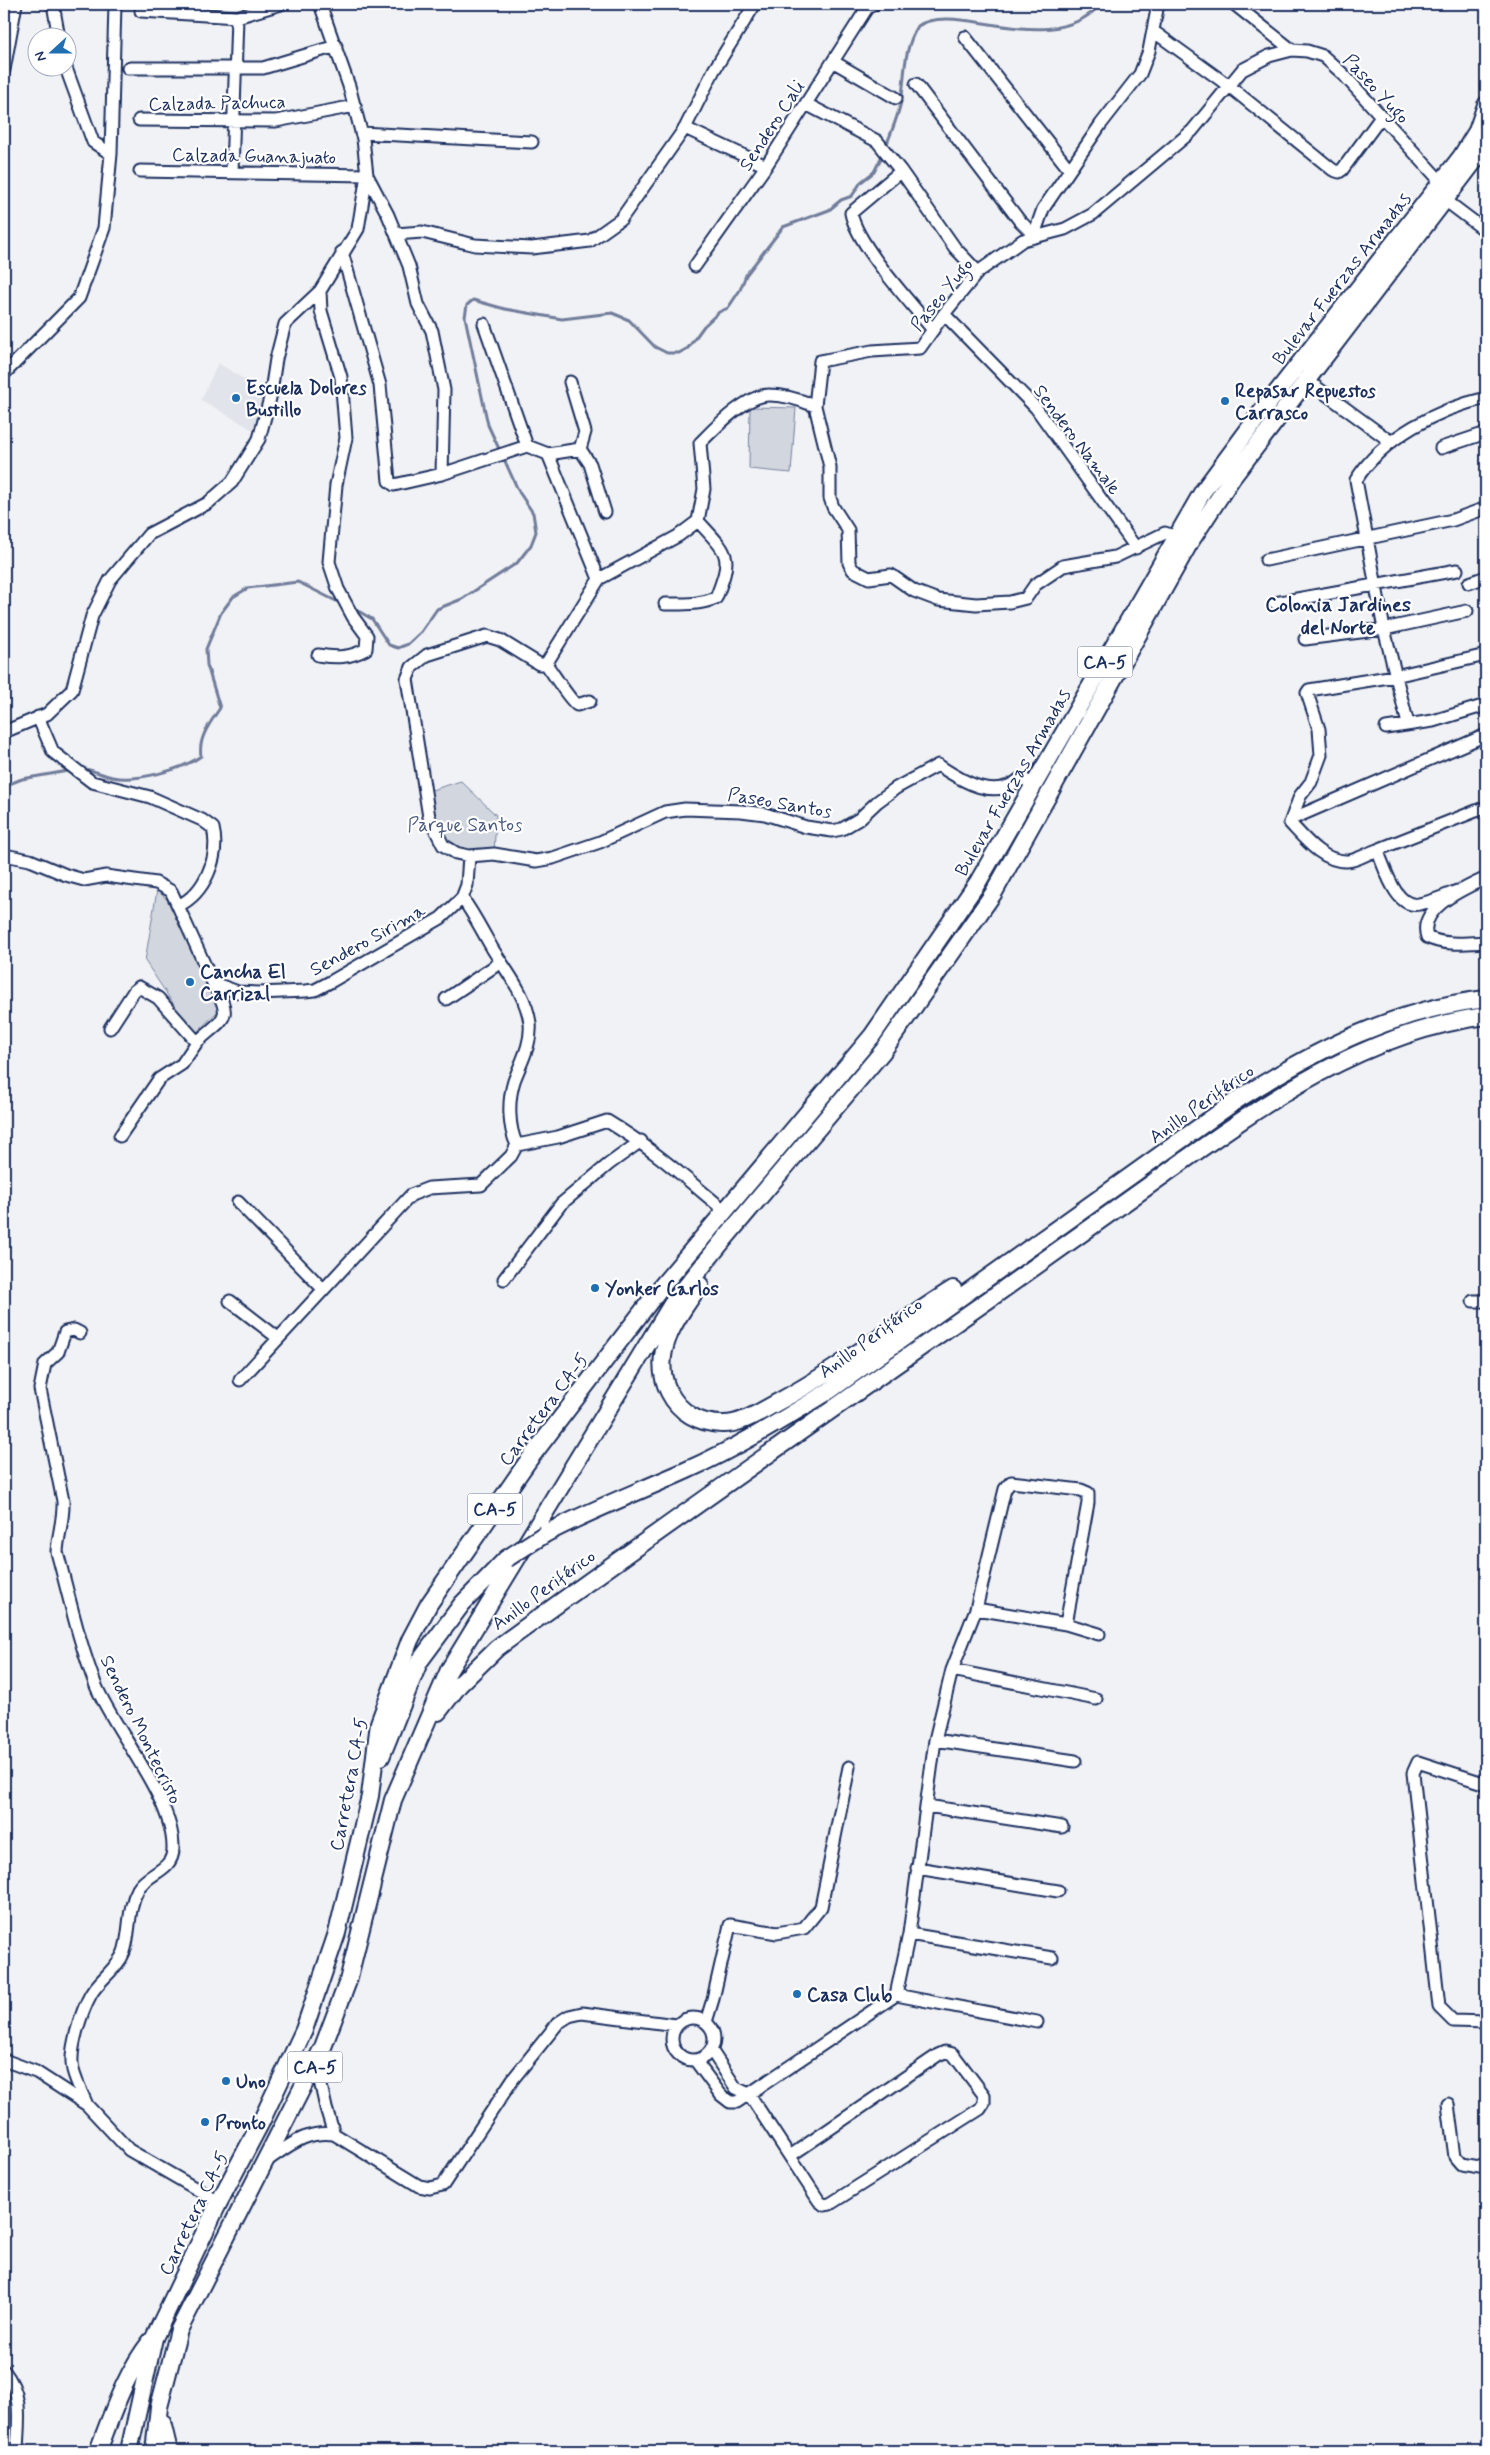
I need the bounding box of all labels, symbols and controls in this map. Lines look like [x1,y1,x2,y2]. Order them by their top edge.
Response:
north arrow [28,28,78,78]
text: N [31,49,51,64]
street label: Paseo Yugo [1335,49,1415,131]
street label: Sendero Cali [734,76,811,176]
street label: Calzada Pachuca [148,90,286,117]
street label: Calzada Guanajuato [172,143,336,170]
street label: Bulevar Fuerzas Armadas [1267,188,1417,370]
street label: Paseo Yugo [905,253,982,339]
place label: Escuela Dolores Bustillo [246,376,367,423]
place label: Repasar Repuestos Carrasco [1235,379,1376,426]
street label: Sendero Namale [1027,380,1127,500]
marker: Escuela Dolores Bustillo [230,392,242,404]
marker: Repasar Repuestos Carrasco [1219,395,1231,407]
district label: Colonia Jardines del Norte [1265,592,1411,642]
road number: CA-5 [1078,646,1132,678]
street label: Bulevar Fuerzas Armadas [949,685,1077,881]
street label: Paseo Santos [726,782,834,825]
park label: Parque Santos [408,813,523,838]
street label: Sendero Sirima [305,898,430,982]
place label: Cancha El Carrizal [200,960,286,1007]
marker: Cancha El Carrizal [184,976,196,988]
street label: Anillo Periférico [1144,1059,1259,1150]
place label: Yonker Carlos [605,1277,719,1302]
marker: Yonker Carlos [589,1282,601,1294]
street label: Anillo Periférico [814,1292,928,1384]
street label: Carretera CA-5 [494,1348,595,1471]
road number: CA-5 [468,1494,522,1525]
street label: Anillo Periférico [487,1544,601,1636]
street label: Sendero Montecristo [94,1651,188,1808]
street label: Carretera CA-5 [324,1716,375,1853]
place label: Casa Club [807,1983,892,2008]
marker: Casa Club [791,1988,803,2000]
road number: CA-5 [288,2052,342,2082]
place label: Uno [236,2070,266,2095]
marker: Uno [220,2075,232,2087]
place label: Pronto [215,2111,266,2136]
marker: Pronto [199,2116,211,2128]
street label: Carretera CA-5 [153,2147,235,2280]

